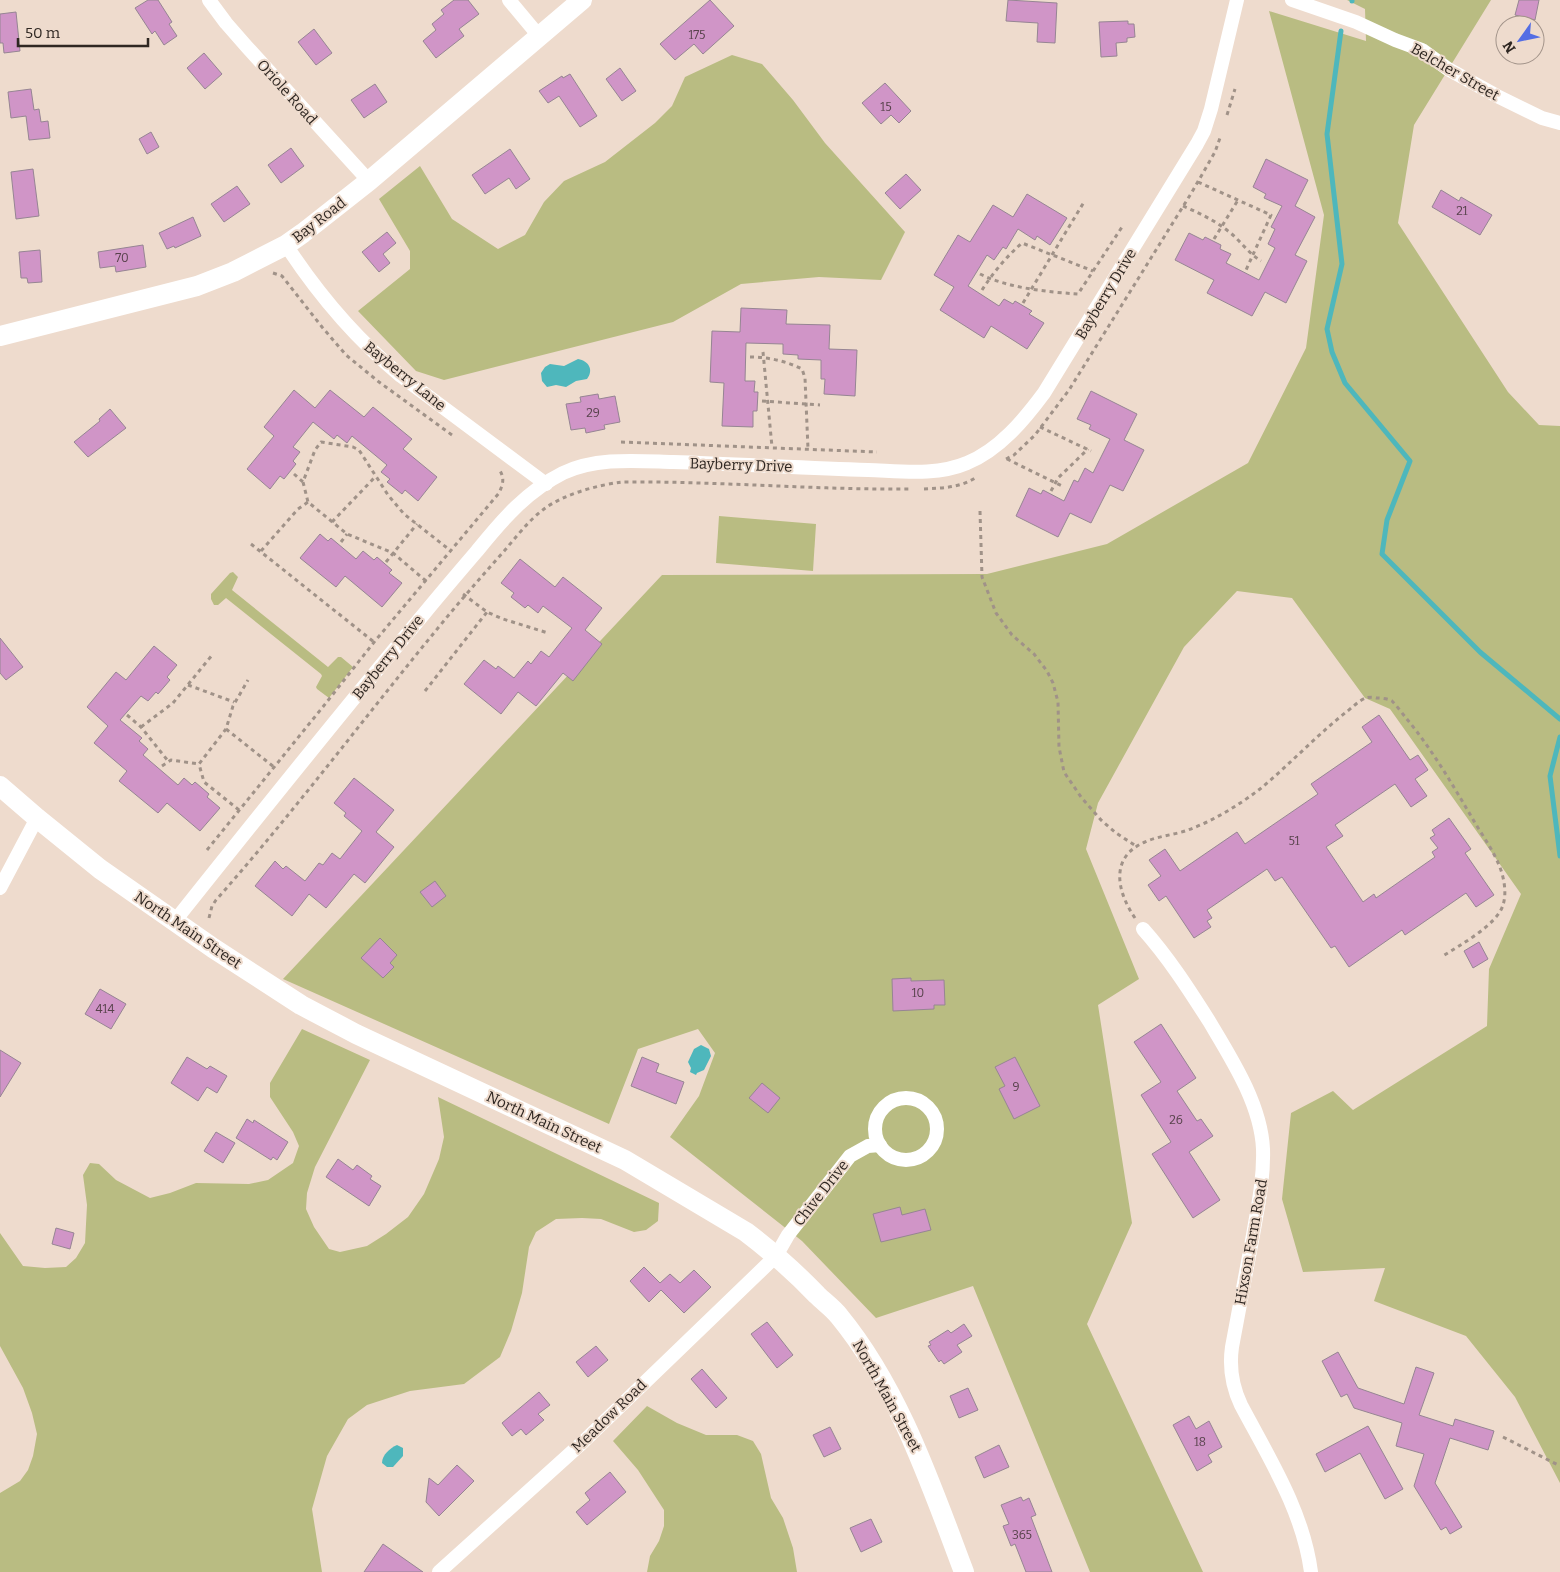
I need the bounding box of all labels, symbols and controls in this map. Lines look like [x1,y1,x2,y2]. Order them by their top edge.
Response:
scale bar [18,15,148,47]
north arrow [1495,15,1545,65]
text: 50 m [25,24,61,42]
house number: 175 [689,28,705,42]
text: N [1499,37,1520,56]
street label: Belcher Street [1408,39,1503,105]
street label: Oriole Road [253,56,321,128]
house number: 15 [880,100,892,114]
street label: Bay Road [289,193,350,247]
house number: 21 [1456,204,1468,218]
street label: Bayberry Drive [1072,245,1140,343]
house number: 70 [115,251,129,265]
street label: Bayberry Lane [360,338,450,414]
house number: 29 [586,406,600,420]
street label: Bayberry Drive [689,454,793,476]
street label: Bayberry Drive [349,611,427,703]
house number: 51 [1288,834,1300,848]
street label: North Main Street [131,888,245,973]
house number: 10 [912,986,924,1000]
house number: 414 [96,1002,114,1016]
house number: 9 [1012,1080,1020,1094]
street label: North Main Street [483,1087,605,1157]
house number: 26 [1169,1113,1183,1127]
street label: Chive Drive [790,1157,852,1229]
street label: Hixson Farm Road [1231,1178,1271,1306]
street label: North Main Street [849,1337,925,1456]
street label: Meadow Road [568,1376,650,1456]
house number: 18 [1194,1435,1206,1449]
house number: 365 [1012,1528,1032,1542]

